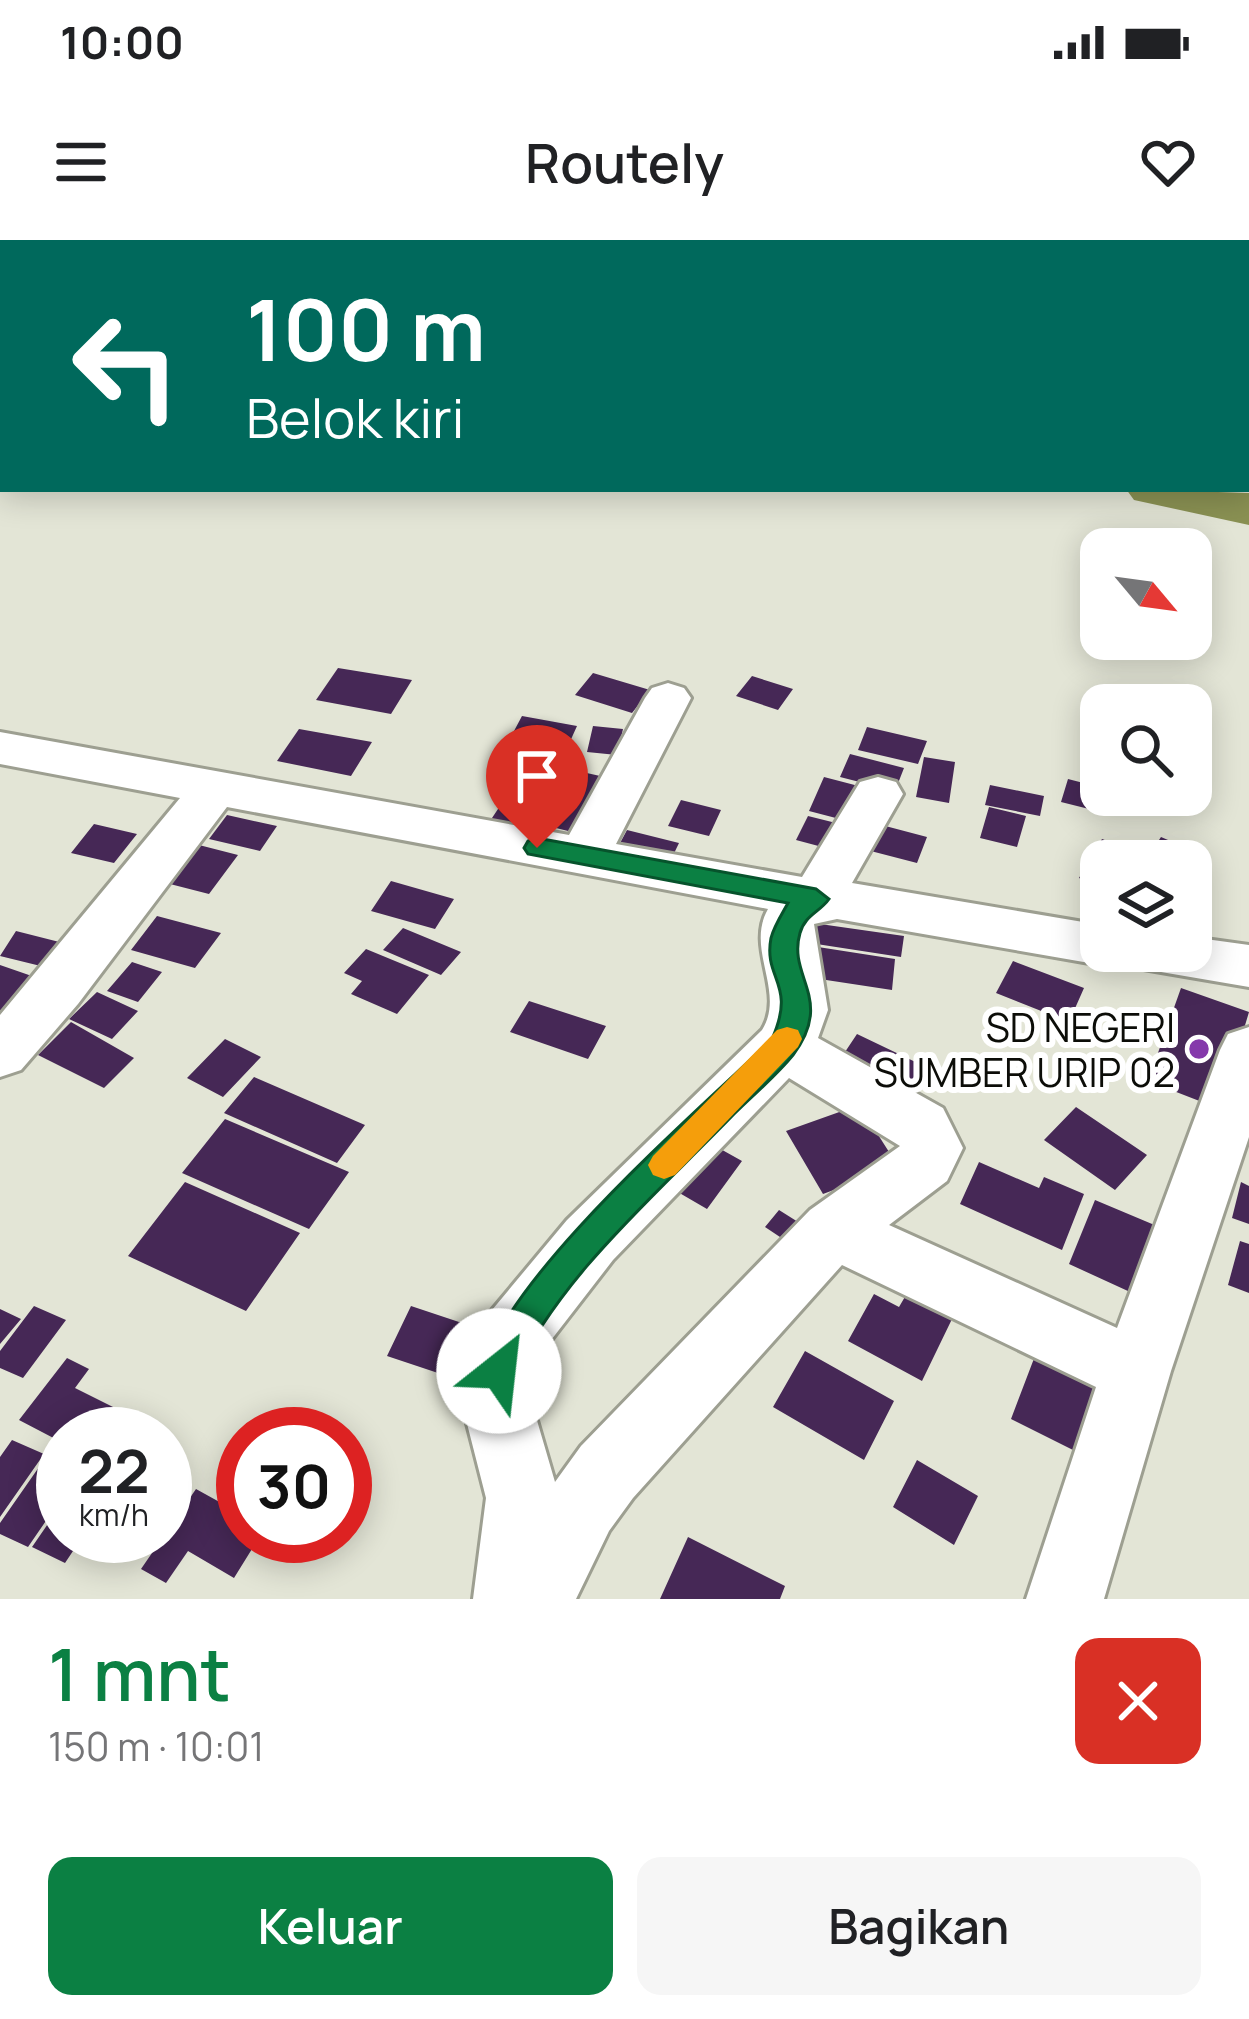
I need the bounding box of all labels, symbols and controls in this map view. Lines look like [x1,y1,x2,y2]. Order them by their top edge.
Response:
text: 10:00 [60,11,184,73]
text: Routely [525,125,724,199]
icon: menu [48,129,114,195]
icon: heart [1135,129,1201,195]
text: 100 m [246,271,486,386]
icon: left [48,288,204,444]
text: Belok kiri [246,380,464,454]
north arrow [1080,528,1212,660]
map controls [1080,528,1212,972]
button: search [1080,684,1212,816]
pin [486,725,588,848]
icon: arrive [504,743,570,809]
button: layers [1080,840,1212,972]
place label: SD NEGERI SUMBER URIP 02 [874,1000,1175,1099]
marker: SD NEGERI SUMBER URIP 02 [1186,1036,1212,1062]
position arrow [436,1308,562,1434]
speed limit sign: 30 [216,1407,372,1563]
text: 22 [78,1429,150,1511]
text: km/h [79,1494,149,1535]
text: 1 mnt [48,1624,231,1723]
button: close [1075,1638,1201,1764]
text: 150 m · 10:01 [48,1719,265,1773]
button: Keluar [48,1857,613,1995]
button: Bagikan [637,1857,1201,1995]

